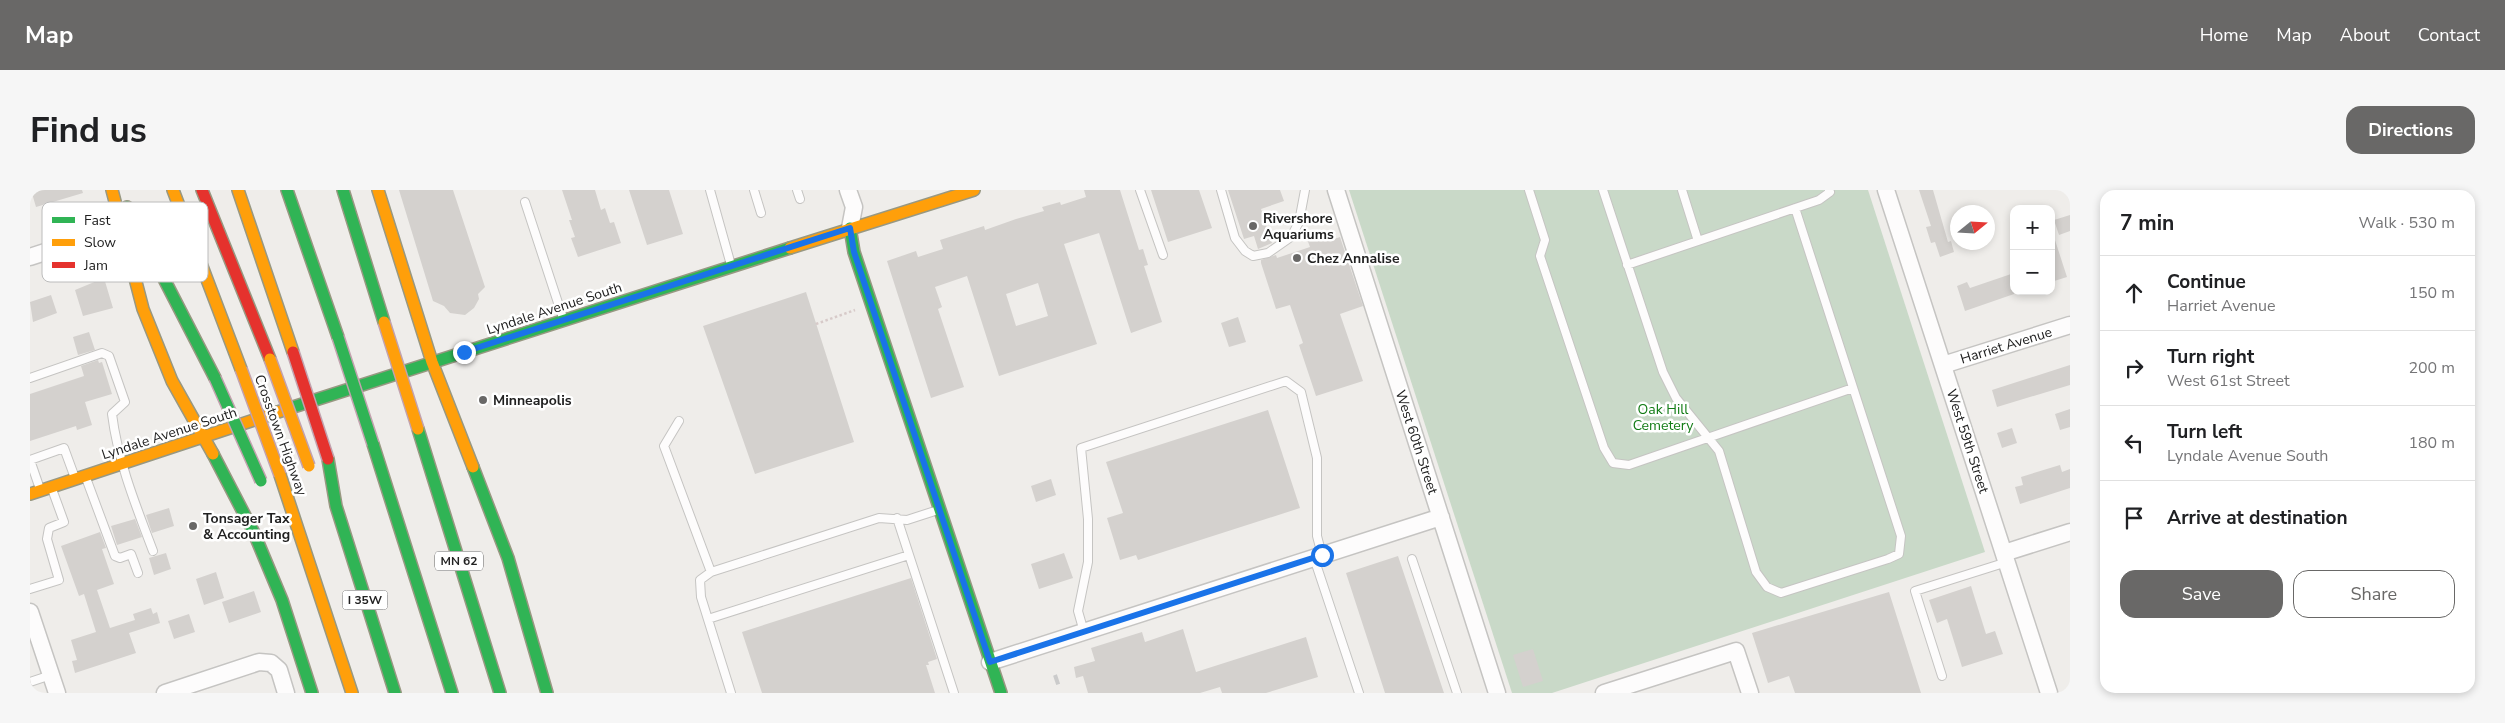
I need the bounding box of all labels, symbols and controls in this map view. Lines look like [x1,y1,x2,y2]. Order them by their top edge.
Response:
text: Map [25,19,73,51]
text: Home [2200,23,2248,47]
text: Map [2276,23,2312,47]
text: About [2340,23,2390,47]
text: Contact [2418,23,2480,47]
button: Directions [2346,106,2475,154]
text: Find us [30,107,147,154]
legend [42,202,208,282]
north arrow [1950,205,1995,250]
map controls [2010,205,2055,295]
button: + [2010,205,2055,250]
place label: Rivershore Aquariums [1263,209,1334,244]
text: 7 min [2120,209,2174,237]
text: Fast [84,211,110,230]
text: Walk · 530 m [2359,212,2455,234]
marker: Rivershore Aquariums [1247,220,1259,232]
text: Slow [84,233,116,252]
place label: Chez Annalise [1307,249,1400,268]
button: − [2010,250,2055,295]
marker: Chez Annalise [1291,252,1303,264]
text: Jam [83,256,108,275]
text: Continue [2167,269,2246,295]
street label: Lyndale Avenue South [484,278,624,339]
icon: ahead [2120,279,2148,307]
text: 150 m [2408,282,2455,304]
text: Harriet Avenue [2167,295,2276,317]
street label: Harriet Avenue [1958,323,2054,368]
route end [453,341,476,364]
text: Turn right [2167,344,2254,370]
icon: right [2120,354,2148,382]
text: 200 m [2408,357,2455,379]
text: West 61st Street [2167,370,2290,392]
street label: Crosstown Highway [250,372,312,499]
street label: West 59th Street [1942,387,1993,496]
street label: West 60th Street [1391,388,1442,497]
place label: Minneapolis [493,391,572,410]
marker: Minneapolis [477,394,489,406]
park label: Oak Hill Cemetery [1633,400,1694,435]
street label: Lyndale Avenue South [99,403,239,464]
text: Turn left [2167,419,2242,445]
icon: left [2120,429,2148,457]
text: 180 m [2408,432,2455,454]
text: Lyndale Avenue South [2167,445,2328,467]
icon: arrive [2120,504,2148,532]
text: Arrive at destination [2167,505,2348,531]
place label: Tonsager Tax & Accounting [203,509,290,544]
marker: Tonsager Tax & Accounting [187,520,199,532]
route start [1311,544,1334,567]
road number: MN 62 [435,552,483,571]
button: Save [2120,570,2283,618]
button: Share [2293,570,2455,618]
road number: I 35W [342,590,388,610]

